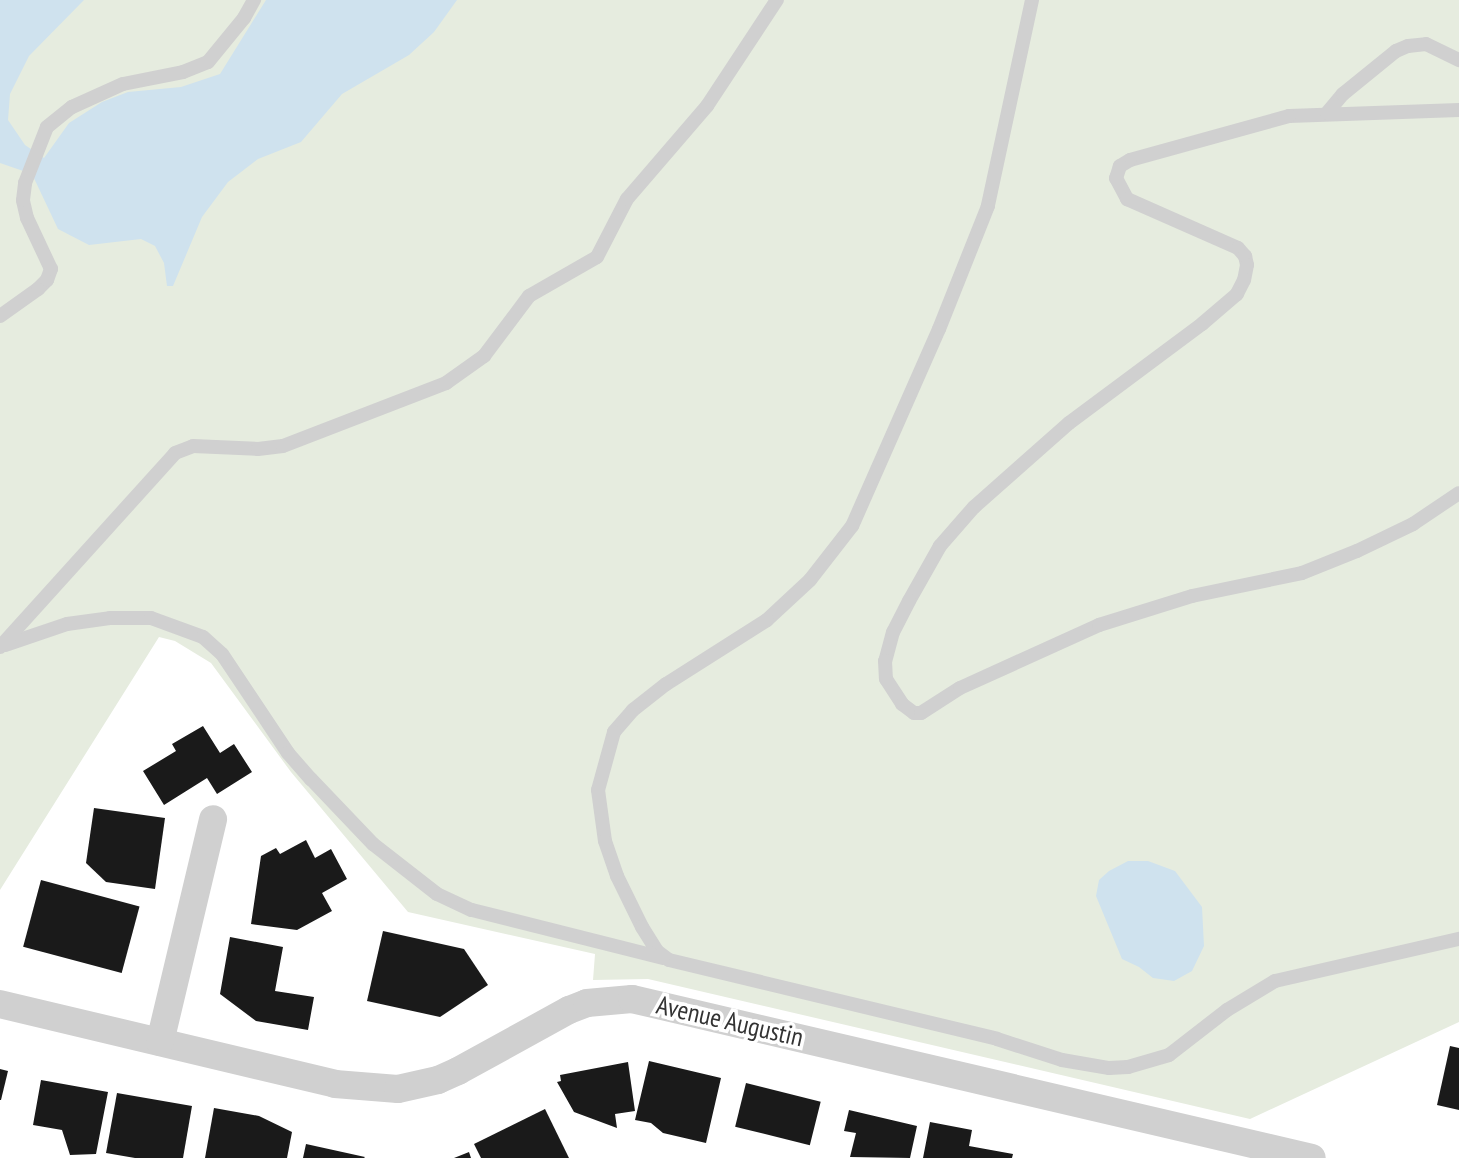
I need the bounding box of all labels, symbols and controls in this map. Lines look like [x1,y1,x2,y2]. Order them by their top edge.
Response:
street label: Avenue Augustin [653,989,807,1053]

